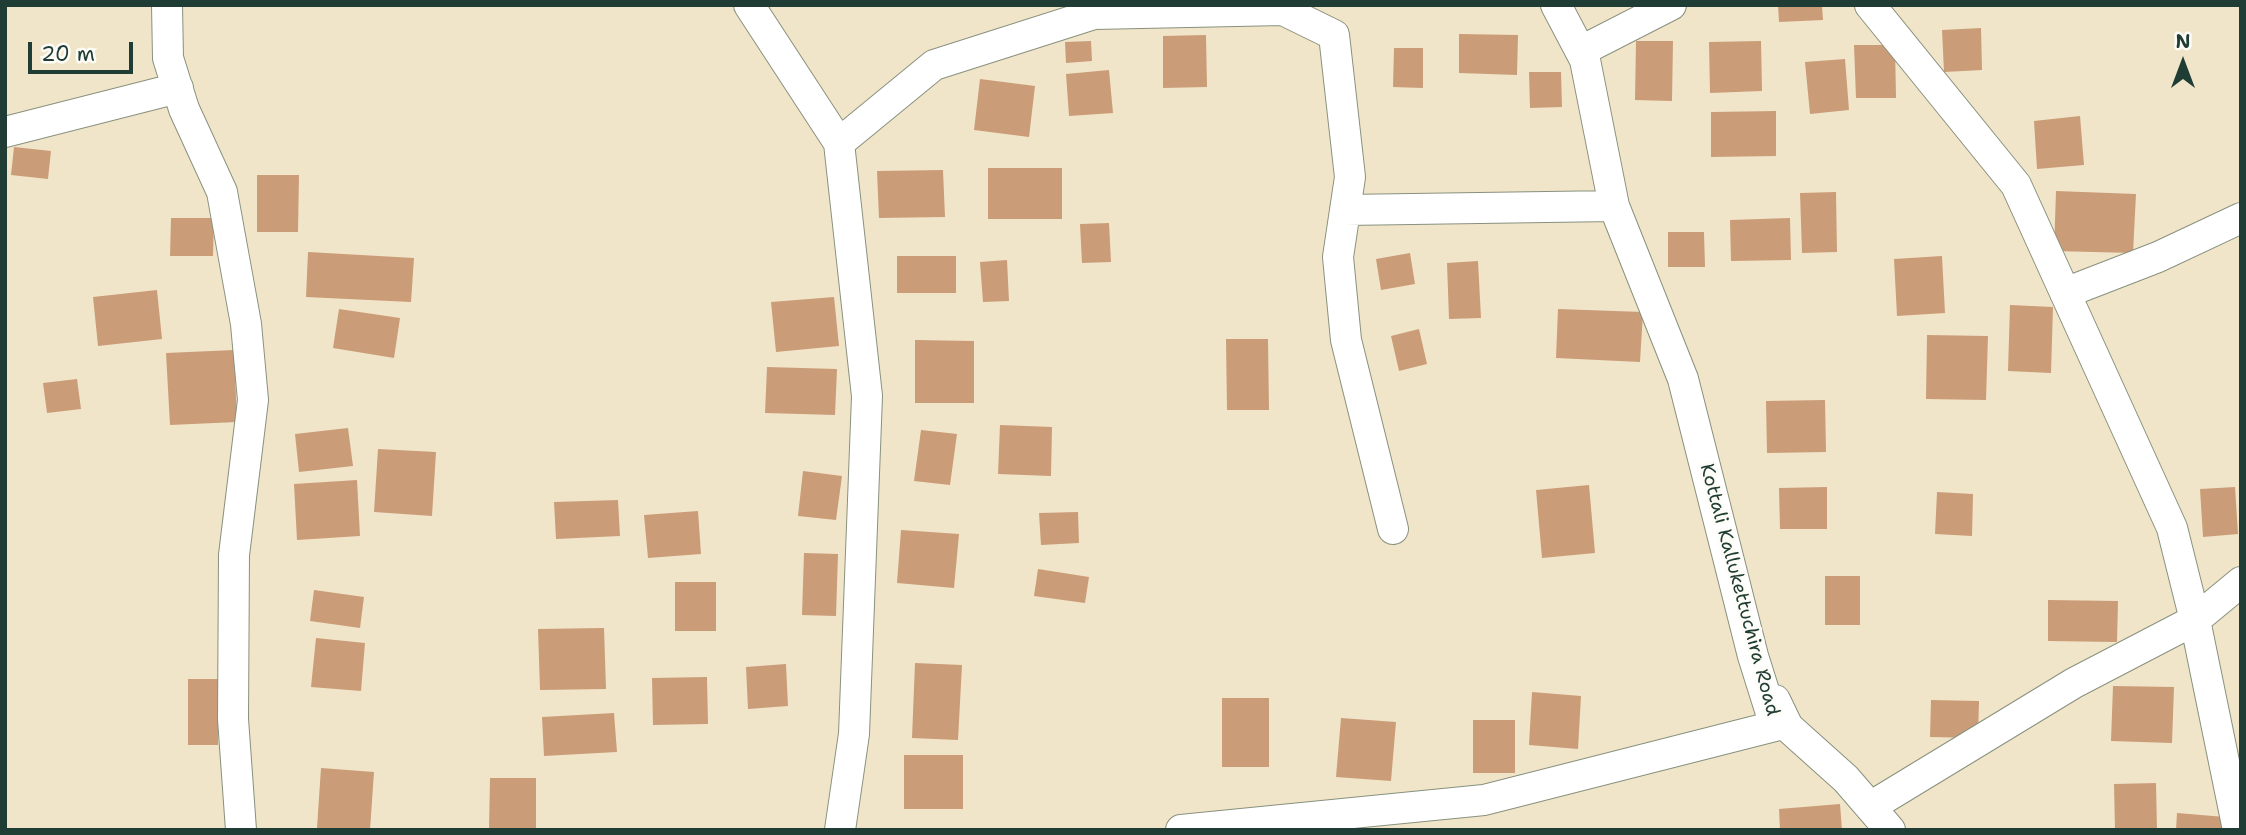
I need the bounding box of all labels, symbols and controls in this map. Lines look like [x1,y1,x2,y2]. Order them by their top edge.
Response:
scale bar [32,28,136,72]
north arrow [2148,28,2218,98]
text: N [2175,29,2191,54]
text: 20 m [41,40,95,68]
street label: Kottali Kallukettuchira Road [1694,461,1784,719]

